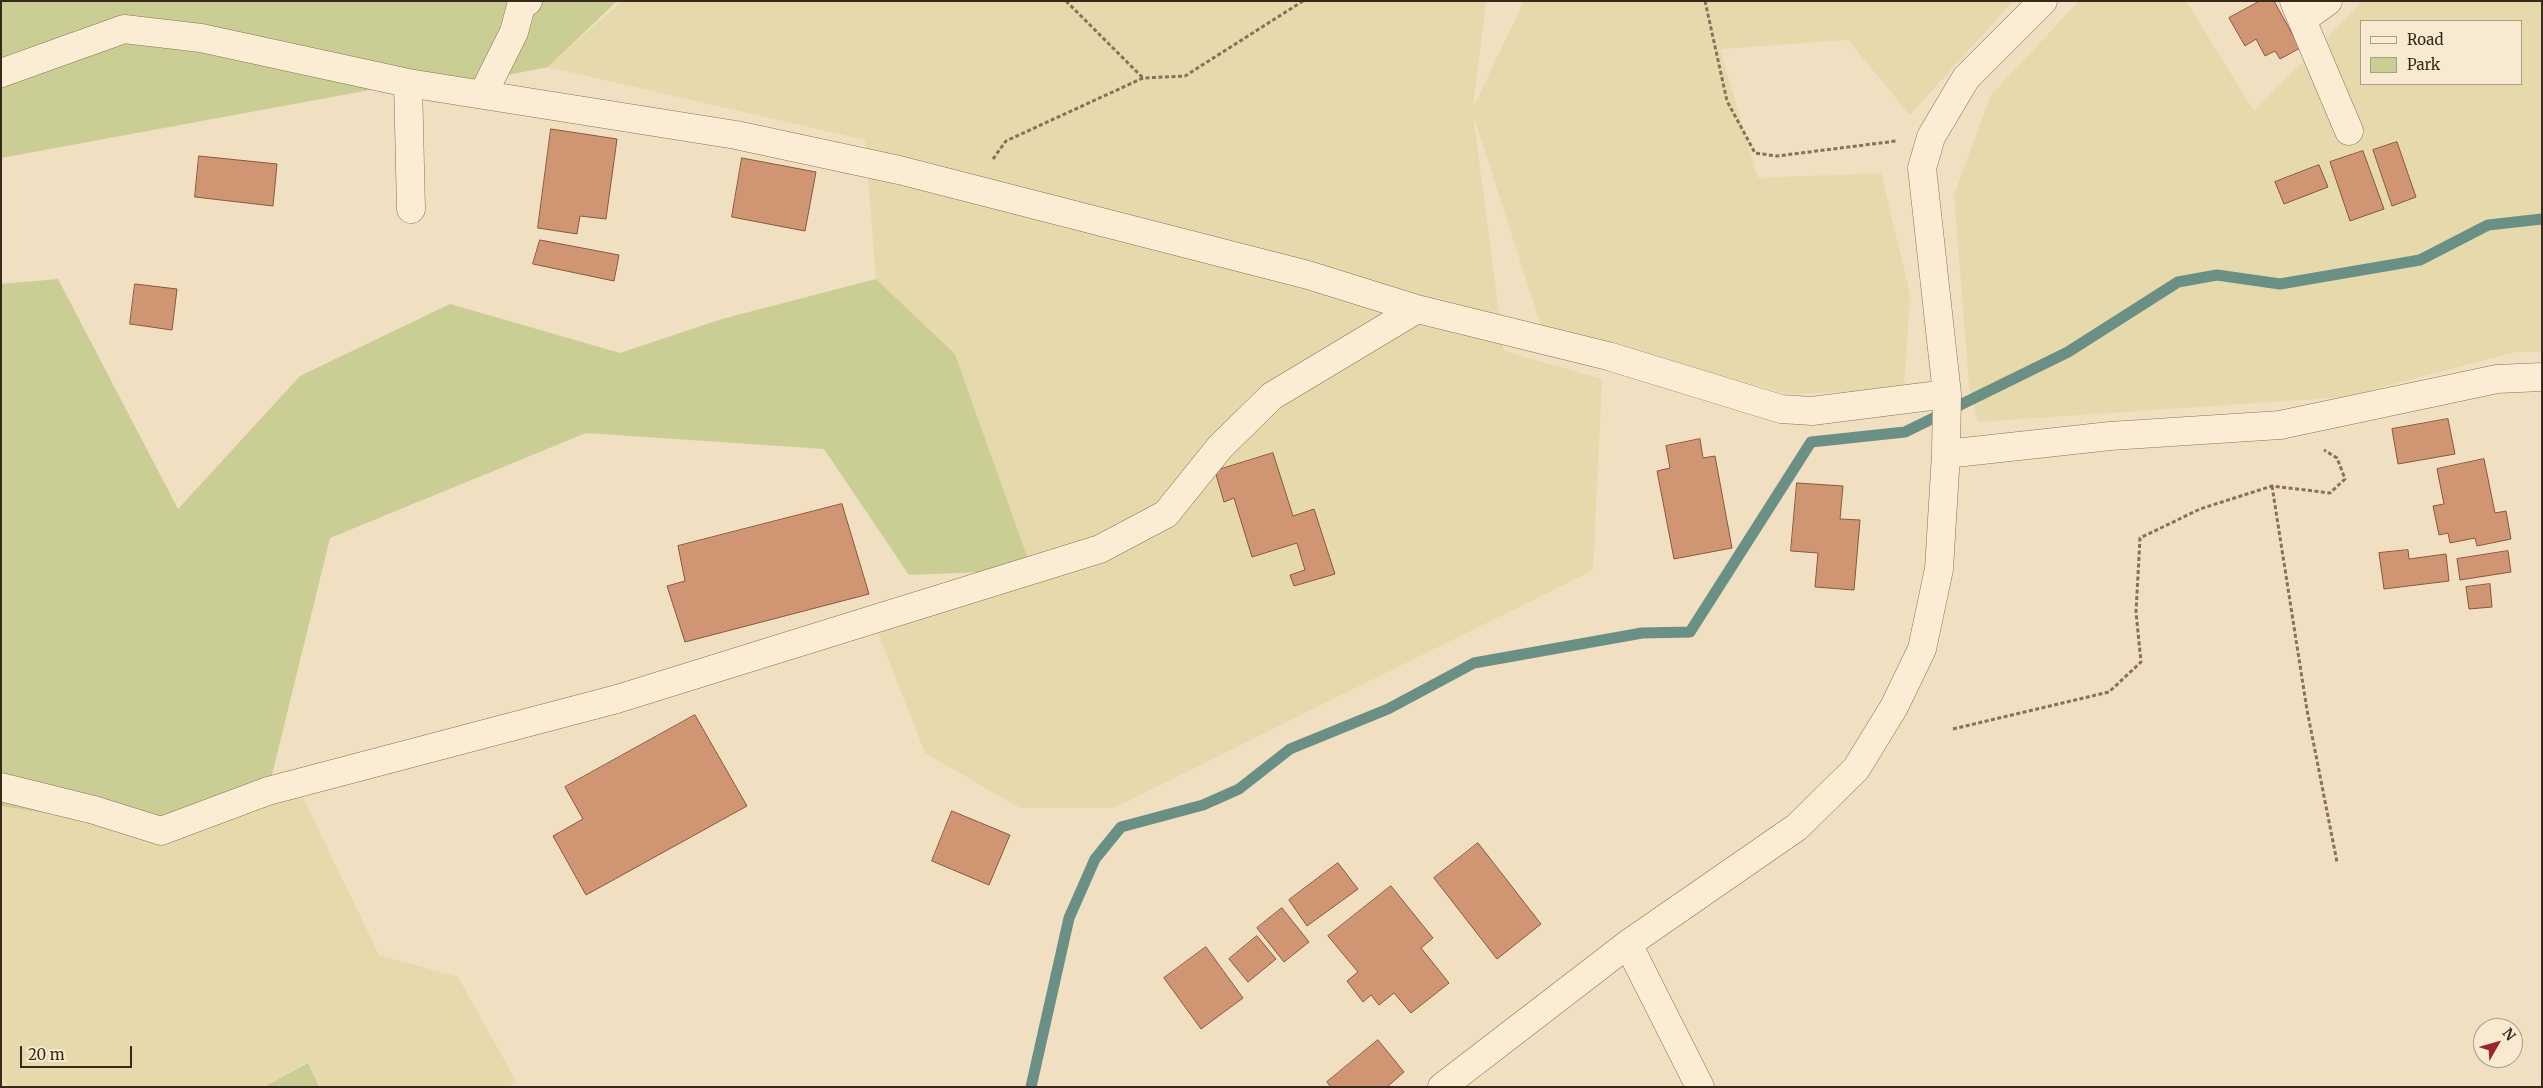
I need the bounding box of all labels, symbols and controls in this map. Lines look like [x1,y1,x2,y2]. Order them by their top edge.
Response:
legend [2360,20,2523,85]
text: Road [2407,30,2443,49]
text: Park [2407,55,2440,74]
north arrow [2473,1018,2523,1068]
text: N [2499,1024,2520,1044]
scale bar [22,1036,135,1068]
text: 20 m [28,1045,65,1064]

